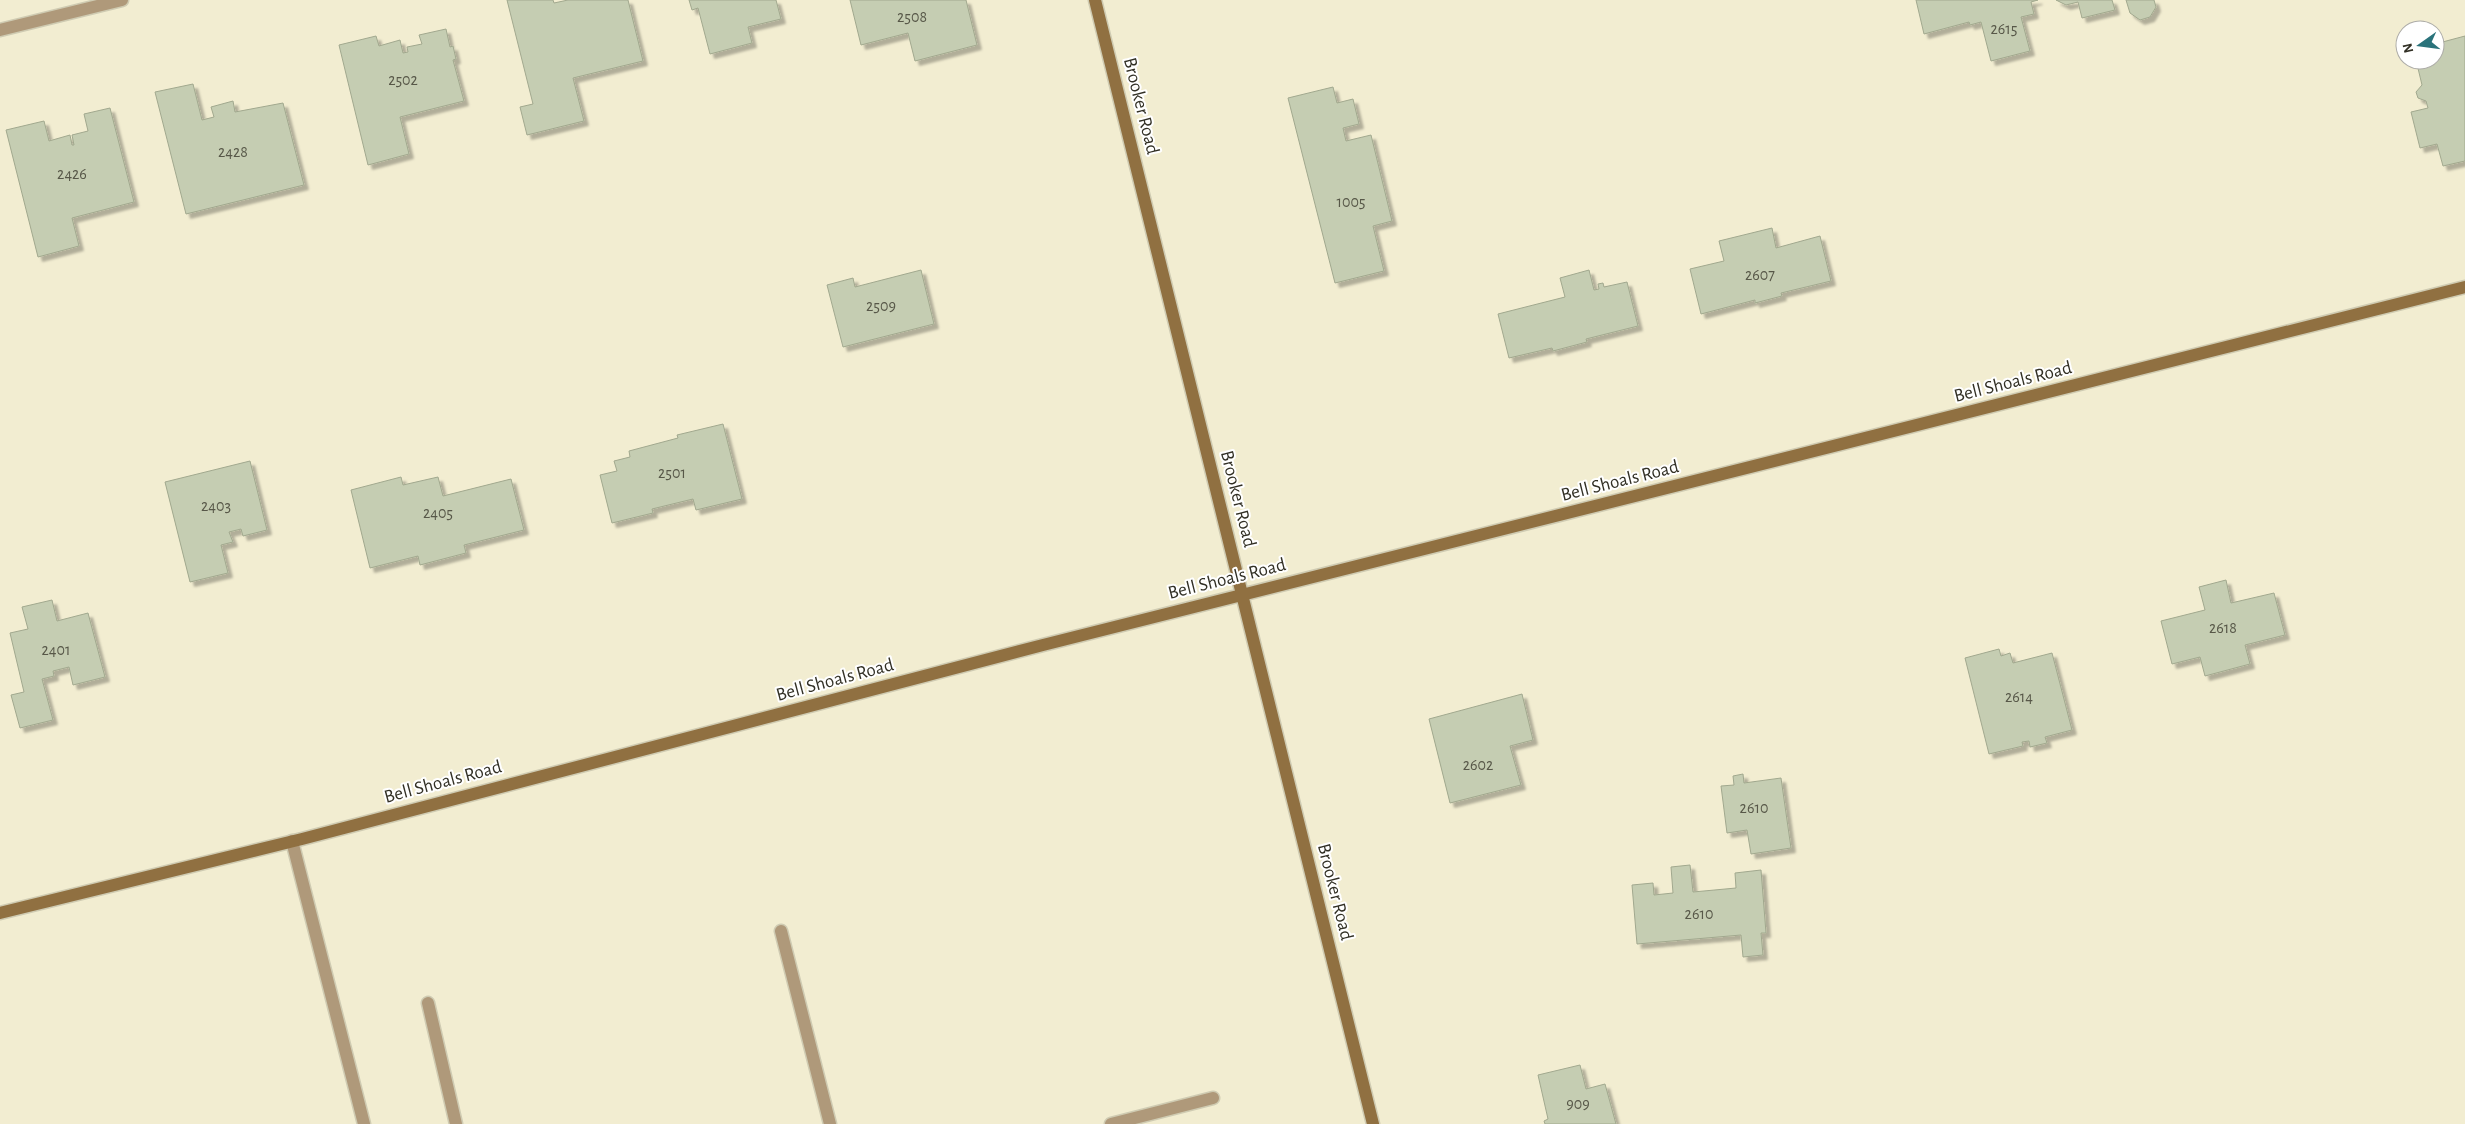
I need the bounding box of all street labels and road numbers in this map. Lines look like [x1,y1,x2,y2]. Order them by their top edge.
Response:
street label: Brooker Road [1120,56,1162,156]
street label: Bell Shoals Road [1952,358,2074,406]
street label: Brooker Road [1217,449,1259,549]
street label: Bell Shoals Road [1559,457,1681,505]
street label: Bell Shoals Road [1166,555,1288,603]
street label: Bell Shoals Road [774,655,896,705]
street label: Bell Shoals Road [382,757,504,807]
street label: Brooker Road [1314,842,1356,942]

